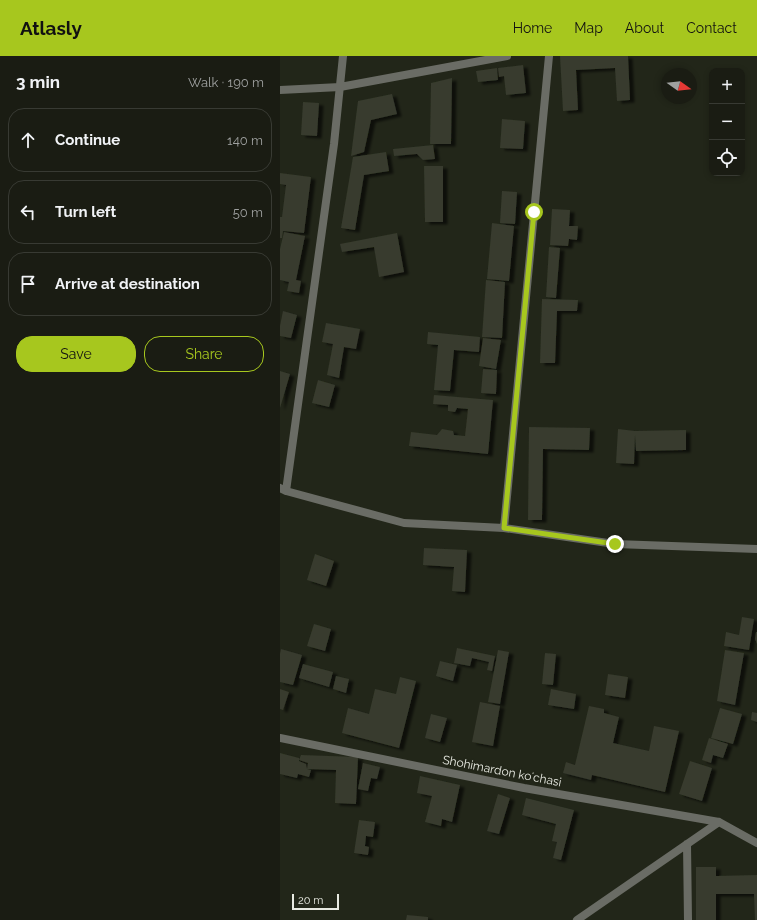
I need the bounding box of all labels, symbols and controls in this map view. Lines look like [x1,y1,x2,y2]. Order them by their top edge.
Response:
text: Atlasly [20,17,82,39]
text: Home [513,20,552,36]
text: Map [574,20,603,36]
text: About [625,20,664,36]
text: Contact [686,20,737,36]
north arrow [661,68,697,104]
map controls [709,68,745,176]
button: + [709,68,745,104]
text: 3 min [16,72,60,92]
text: Walk · 190 m [188,75,264,90]
button: − [709,104,745,140]
icon: ahead [17,129,39,151]
text: Continue [55,131,120,149]
text: 140 m [227,133,263,148]
button: locate [709,140,745,176]
icon: left [17,201,39,223]
text: Turn left [55,203,116,221]
route start [525,203,543,221]
text: 50 m [233,205,263,220]
icon: arrive [17,273,39,295]
text: Arrive at destination [55,275,200,293]
button: Save [16,336,136,372]
button: Share [144,336,264,372]
route end [606,535,624,553]
street label: Shohimardon koʻchasi [441,753,563,789]
scale bar [292,892,339,911]
text: 20 m [298,894,323,907]

